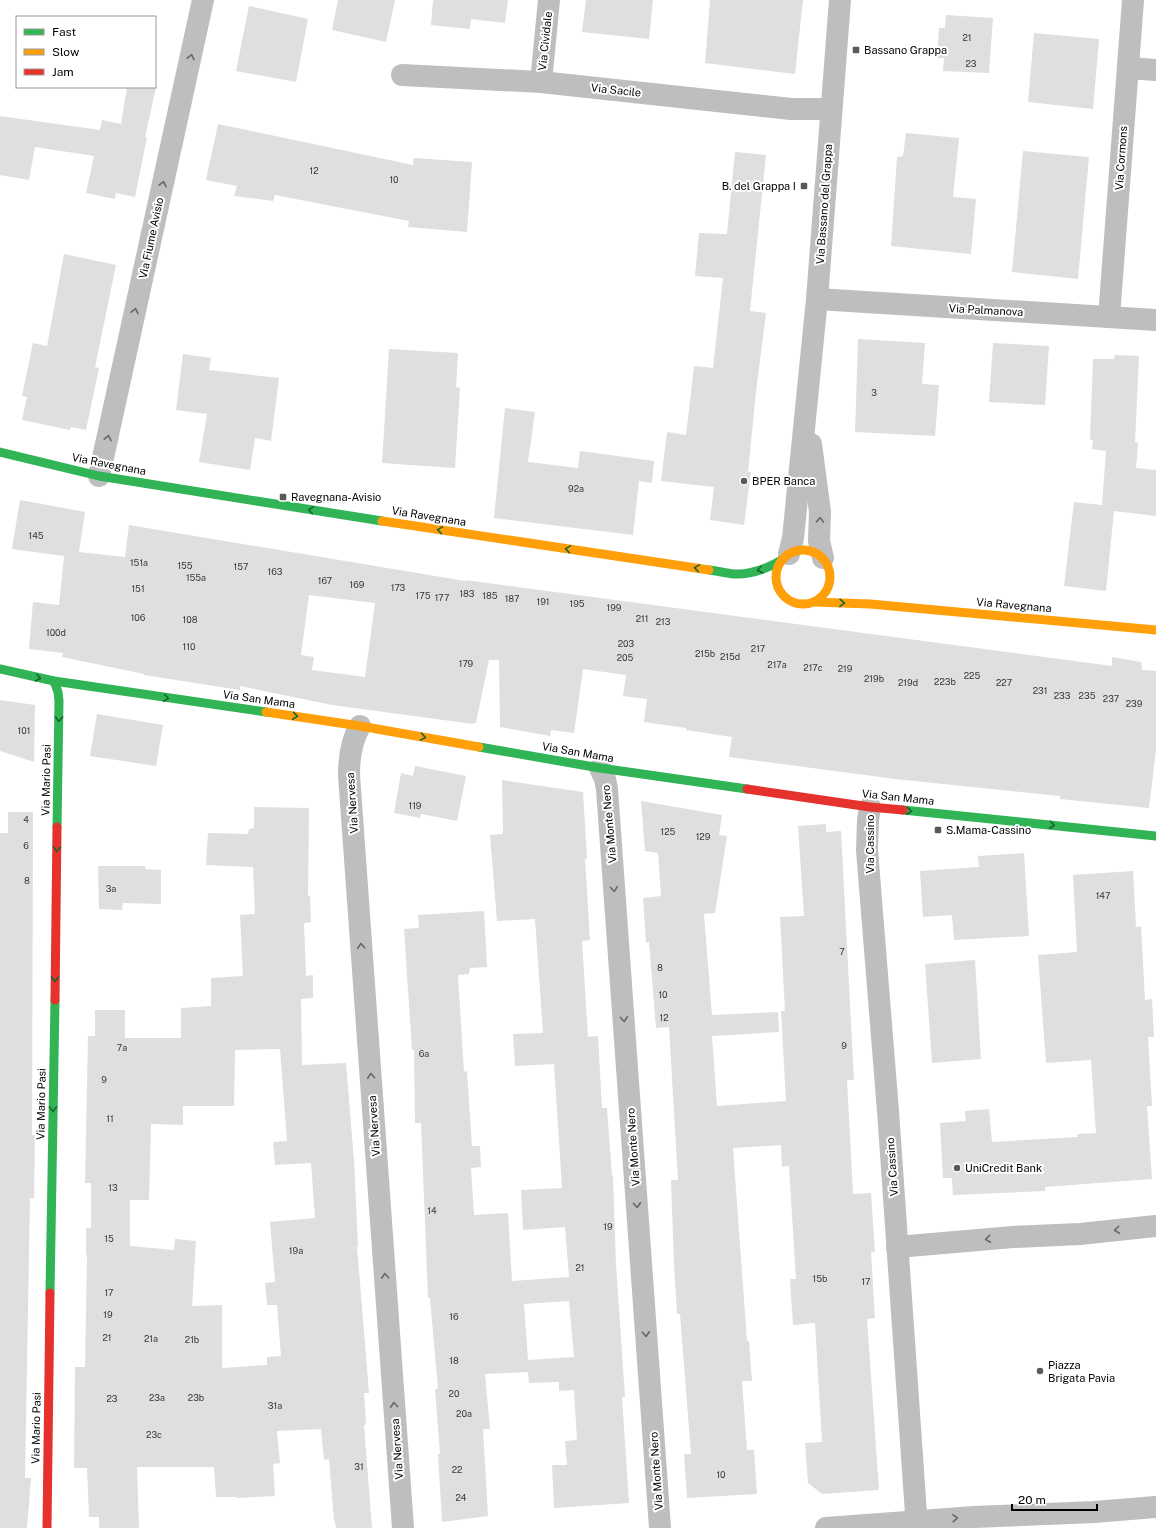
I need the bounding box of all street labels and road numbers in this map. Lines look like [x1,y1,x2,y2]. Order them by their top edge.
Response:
street label: Via Cividale [536,11,554,71]
street label: Via Sacile [590,81,642,99]
street label: Via Cormons [1113,125,1129,191]
street label: Via Bassano del Grappa [814,143,834,265]
street label: Via Fiume Avisio [137,196,165,280]
street label: Via Palmanova [948,302,1024,318]
street label: Via Ravegnana [71,451,147,477]
street label: Via Ravegnana [391,504,467,528]
street label: Via Ravegnana [976,596,1052,614]
street label: Via San Mama [222,688,296,710]
street label: Via San Mama [541,740,615,764]
street label: Via Mario Pasi [39,744,53,816]
street label: Via Nervesa [344,772,360,834]
street label: Via Monte Nero [600,784,618,864]
street label: Via San Mama [861,787,935,807]
street label: Via Cassino [864,815,876,873]
street label: Via Mario Pasi [34,1068,48,1140]
street label: Via Nervesa [366,1095,382,1157]
street label: Via Monte Nero [624,1107,642,1187]
street label: Via Cassino [884,1137,900,1197]
street label: Via Mario Pasi [29,1392,43,1464]
street label: Via Nervesa [389,1418,405,1480]
street label: Via Monte Nero [647,1431,665,1511]

